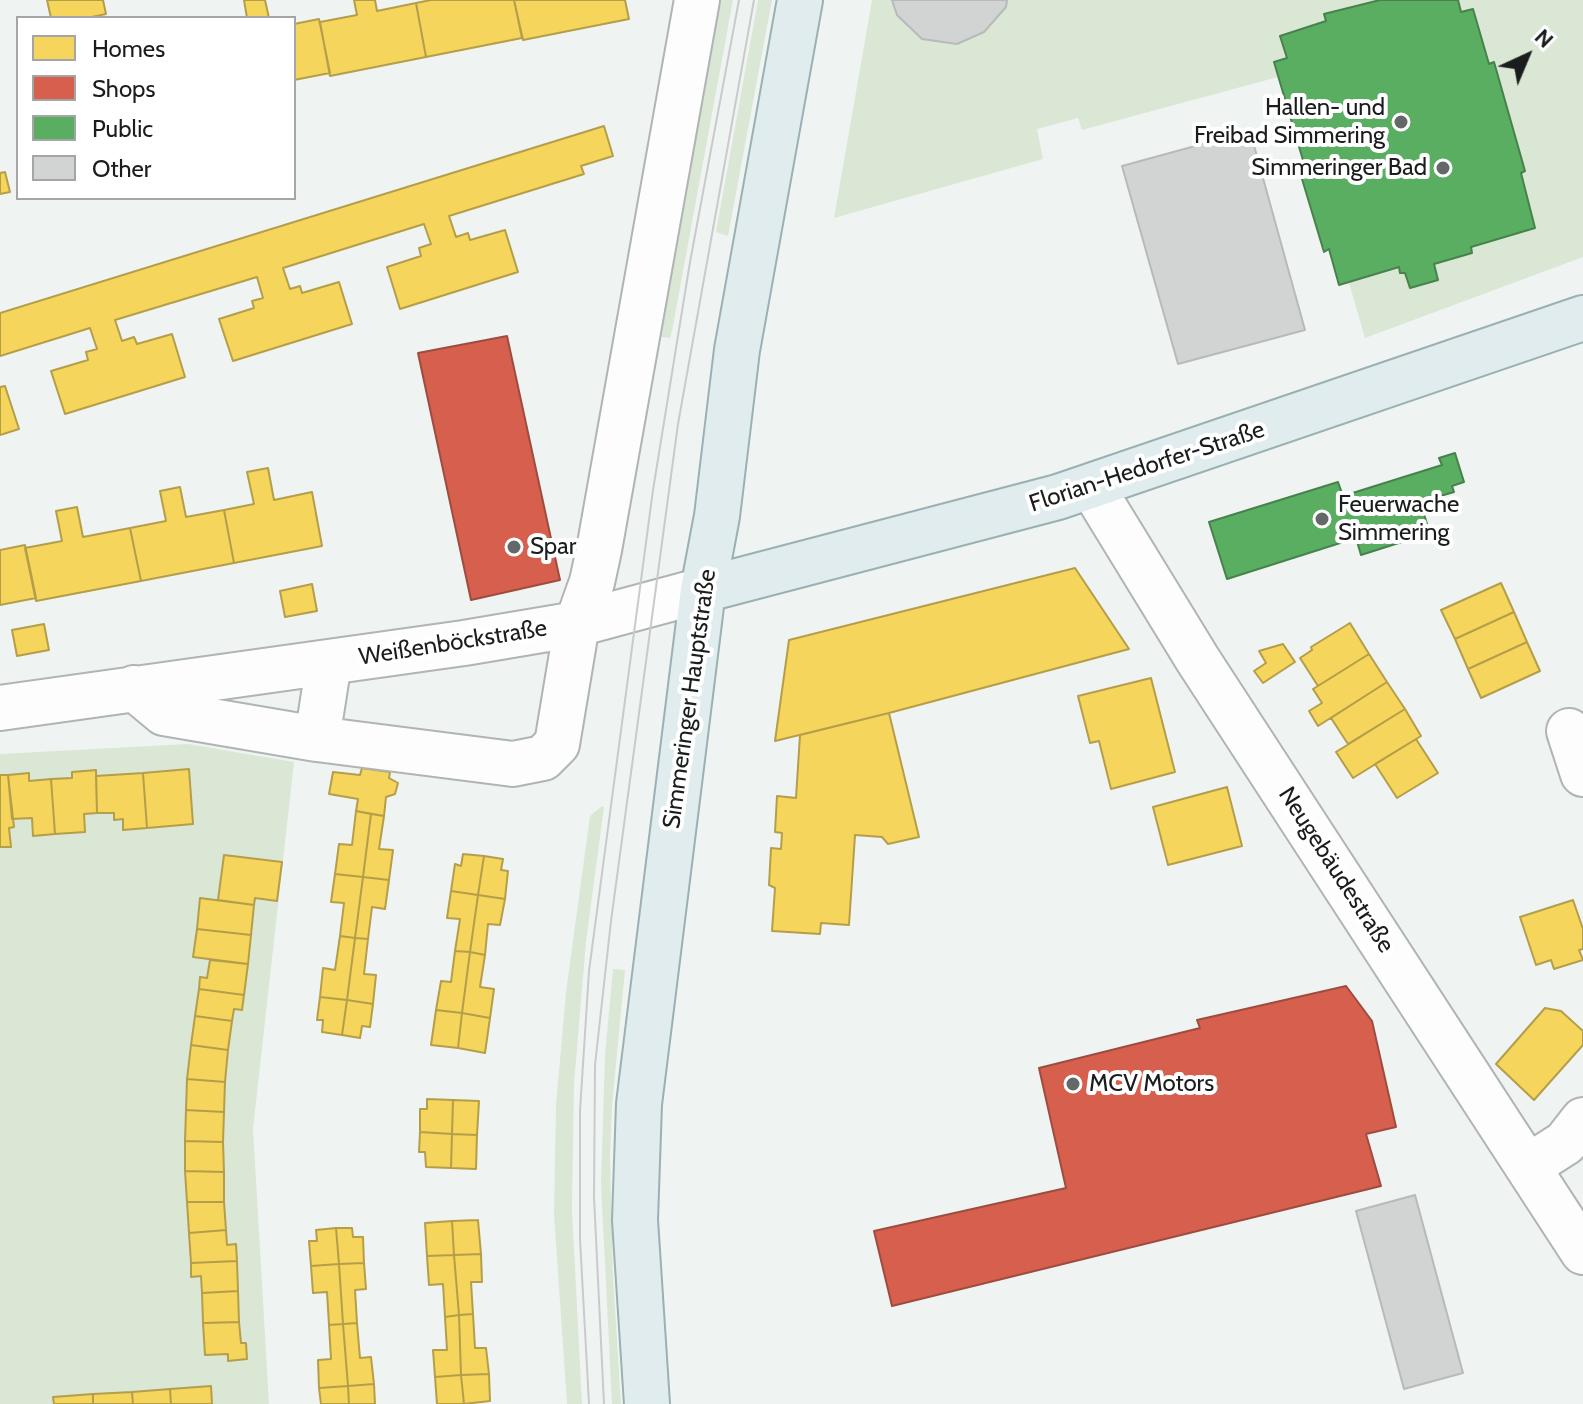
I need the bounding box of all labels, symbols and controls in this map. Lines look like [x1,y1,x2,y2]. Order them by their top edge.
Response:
legend [16,16,296,200]
north arrow [1487,16,1567,96]
text: N [1529,23,1559,53]
text: Homes [92,34,165,63]
text: Shops [92,74,155,103]
place label: Hallen- und Freibad Simmering [1194,94,1385,150]
marker: Hallen- und Freibad Simmering [1392,113,1410,131]
text: Public [92,114,153,143]
text: Other [92,154,151,183]
place label: Simmeringer Bad [1251,154,1427,182]
marker: Simmeringer Bad [1434,159,1452,177]
street label: Florian-Hedorfer-Straße [1026,415,1268,519]
place label: Feuerwache Simmering [1338,491,1459,547]
marker: Feuerwache Simmering [1313,510,1331,528]
place label: Spar [530,533,576,561]
marker: Spar [505,538,523,556]
street label: Simmeringer Hauptstraße [658,567,722,831]
street label: Weißenböckstraße [357,614,549,672]
street label: Neugebäudestraße [1272,782,1400,958]
place label: MCV Motors [1089,1070,1214,1098]
marker: MCV Motors [1064,1075,1082,1093]

